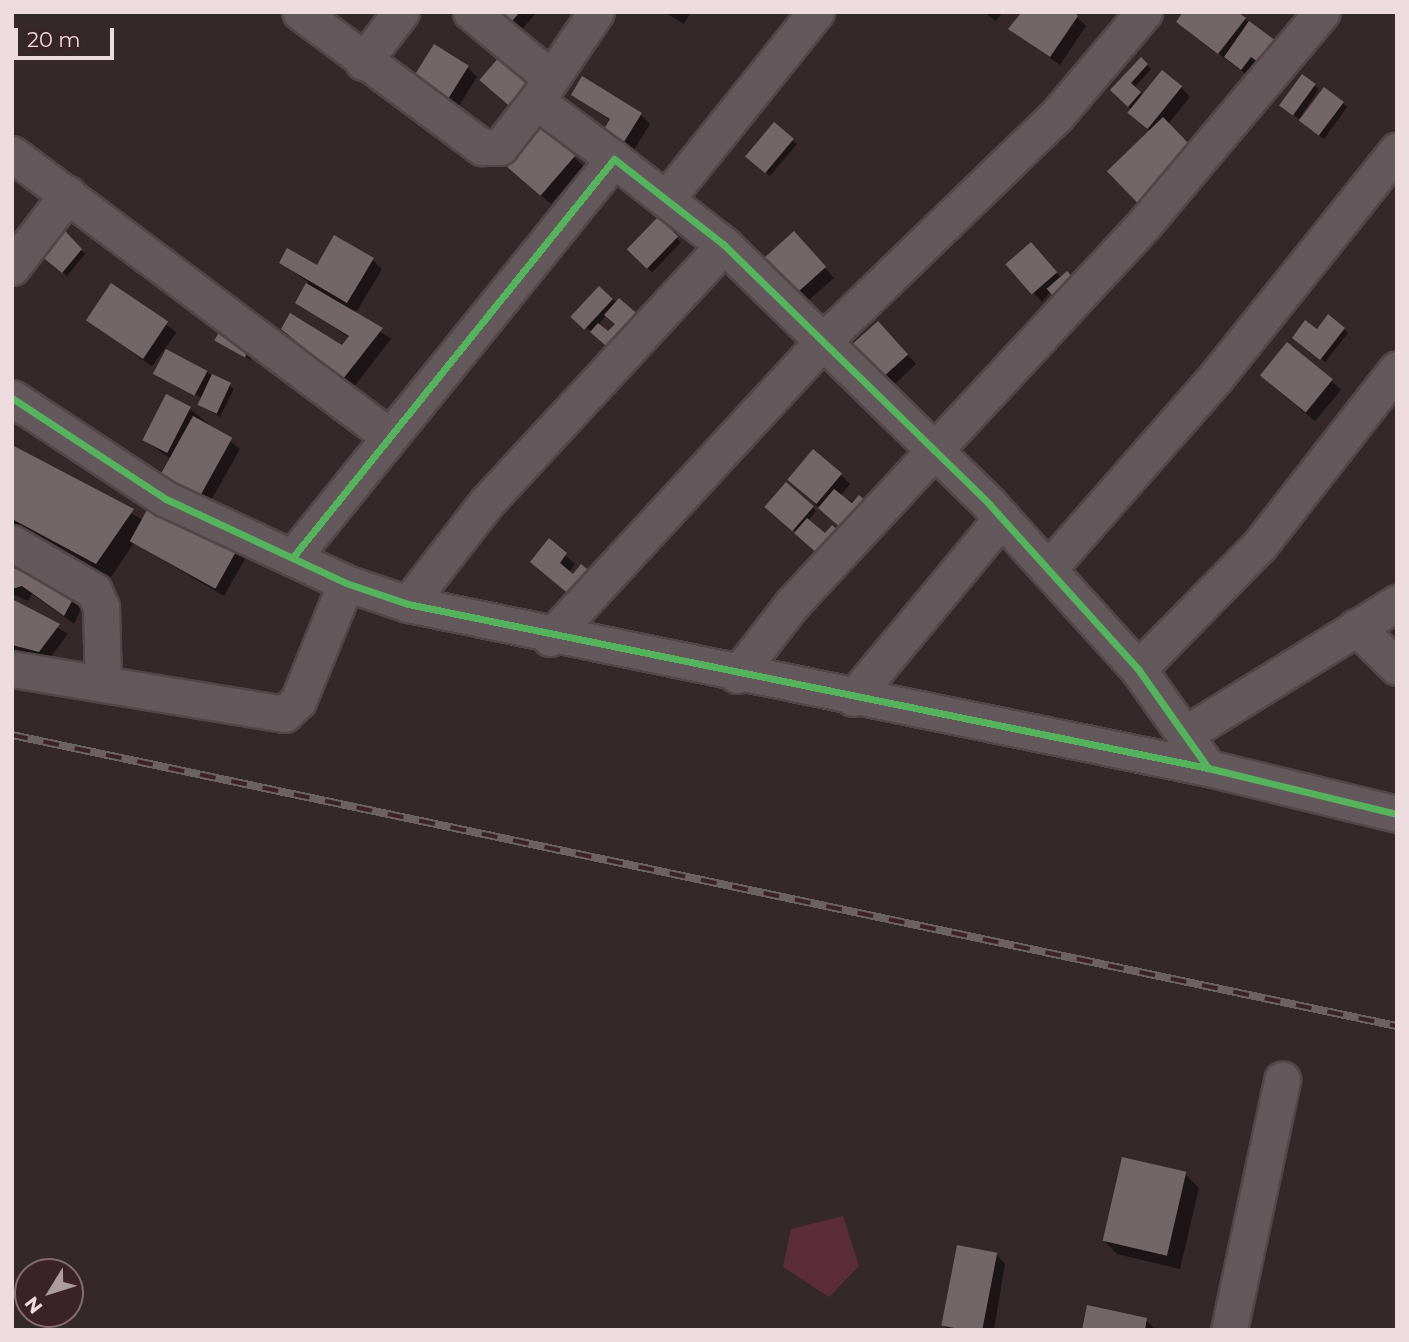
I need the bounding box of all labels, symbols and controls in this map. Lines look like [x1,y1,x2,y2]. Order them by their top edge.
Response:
scale bar [18,14,117,58]
text: 20 m [27,27,81,52]
north arrow [14,1258,84,1328]
text: N [20,1292,47,1318]

